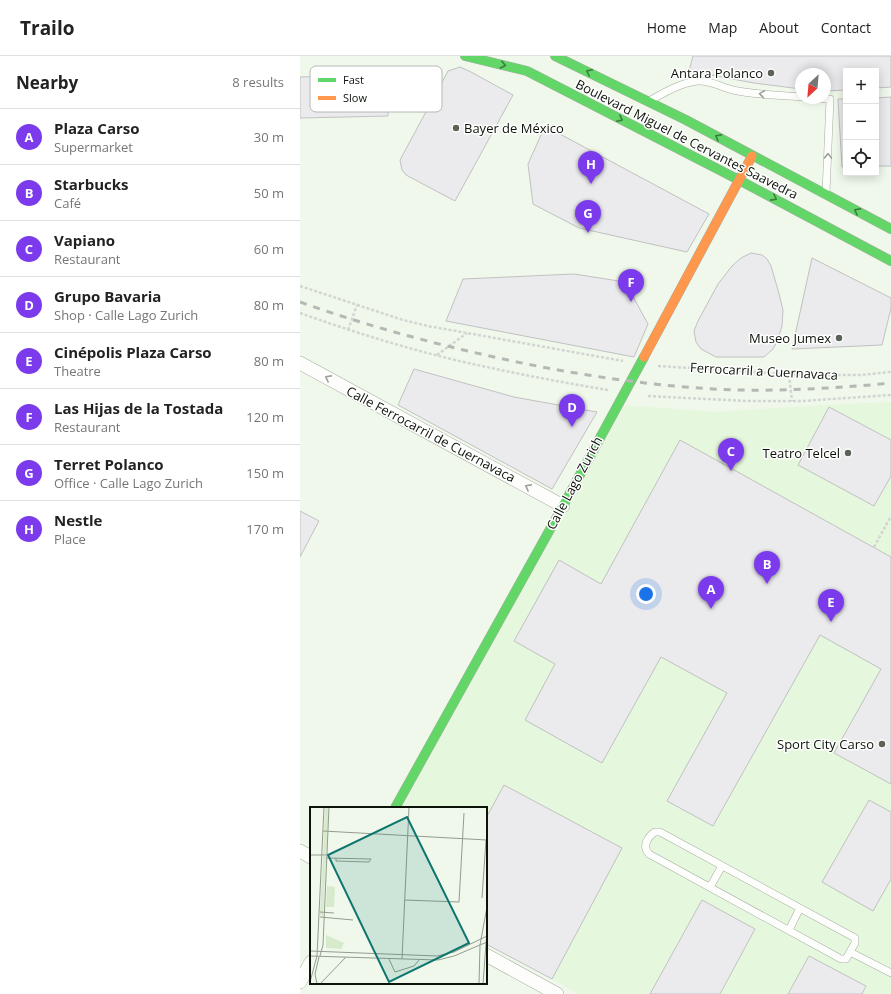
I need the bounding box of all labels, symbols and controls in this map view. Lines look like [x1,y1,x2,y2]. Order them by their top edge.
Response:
text: Trailo [20,15,74,41]
text: Home [647,18,686,37]
text: Map [708,18,737,37]
text: About [759,18,799,37]
text: Contact [821,18,871,37]
one-way arrow [499,60,506,69]
place label: Antara Polanco [671,64,763,82]
legend [310,66,442,112]
marker: Antara Polanco [766,68,776,78]
north arrow [795,68,831,104]
map controls [843,68,879,176]
button: + [843,68,879,104]
one-way arrow [586,69,593,77]
text: Nearby [16,71,78,94]
text: Fast [343,72,364,87]
text: 8 results [232,73,284,91]
street label: Boulevard Miguel de Cervantes Saavedra [573,75,801,203]
text: Slow [343,90,367,105]
one-way arrow [759,90,765,99]
button: − [843,104,879,140]
one-way arrow [616,114,624,121]
text: Plaza Carso [54,118,140,138]
place label: Bayer de México [464,119,564,137]
marker: Bayer de México [451,123,461,133]
text: A [25,128,33,146]
text: 30 m [254,128,284,146]
one-way arrow [714,134,722,142]
text: Supermarket [54,138,133,156]
button: locate [843,140,879,176]
pin: H [578,151,604,184]
one-way arrow [824,153,832,159]
text: Starbucks [54,174,128,194]
text: B [25,184,33,202]
text: 50 m [254,184,284,202]
one-way arrow [769,193,777,201]
text: Café [54,194,81,212]
pin: G [575,200,601,233]
one-way arrow [853,208,861,216]
text: Vapiano [54,230,115,250]
text: C [25,240,33,258]
text: 60 m [254,240,284,258]
text: Restaurant [54,250,121,268]
pin: F [618,269,644,302]
text: Grupo Bavaria [54,286,161,306]
text: D [24,296,34,314]
text: 80 m [254,296,284,314]
text: Shop · Calle Lago Zurich [54,306,198,324]
place label: Museo Jumex [749,329,831,347]
marker: Museo Jumex [834,333,844,343]
text: Cinépolis Plaza Carso [54,342,212,362]
text: E [25,352,33,370]
text: 80 m [254,352,284,370]
street label: Ferrocarril a Cuernavaca [690,358,838,384]
text: Theatre [54,362,101,380]
one-way arrow [325,376,332,383]
street label: Calle Ferrocarril de Cuernavaca [343,382,519,486]
pin: D [559,394,585,427]
text: Las Hijas de la Tostada [54,398,223,418]
text: F [25,408,33,426]
text: 120 m [246,408,284,426]
text: Restaurant [54,418,121,436]
street label: Calle Lago Zurich [542,433,606,533]
pin: C [718,438,744,471]
place label: Teatro Telcel [763,444,840,462]
marker: Teatro Telcel [843,448,853,458]
text: Terret Polanco [54,454,164,474]
text: G [24,464,34,482]
text: 150 m [246,464,284,482]
text: Office · Calle Lago Zurich [54,474,203,492]
one-way arrow [525,484,533,492]
text: Nestle [54,510,102,530]
text: H [24,520,34,538]
text: 170 m [246,520,284,538]
text: Place [54,530,86,548]
pin: B [754,551,780,584]
pin: A [698,576,724,609]
your location [636,584,656,604]
pin: E [818,589,844,622]
place label: Sport City Carso [777,735,874,753]
marker: Sport City Carso [877,739,887,749]
inset map [310,807,487,984]

